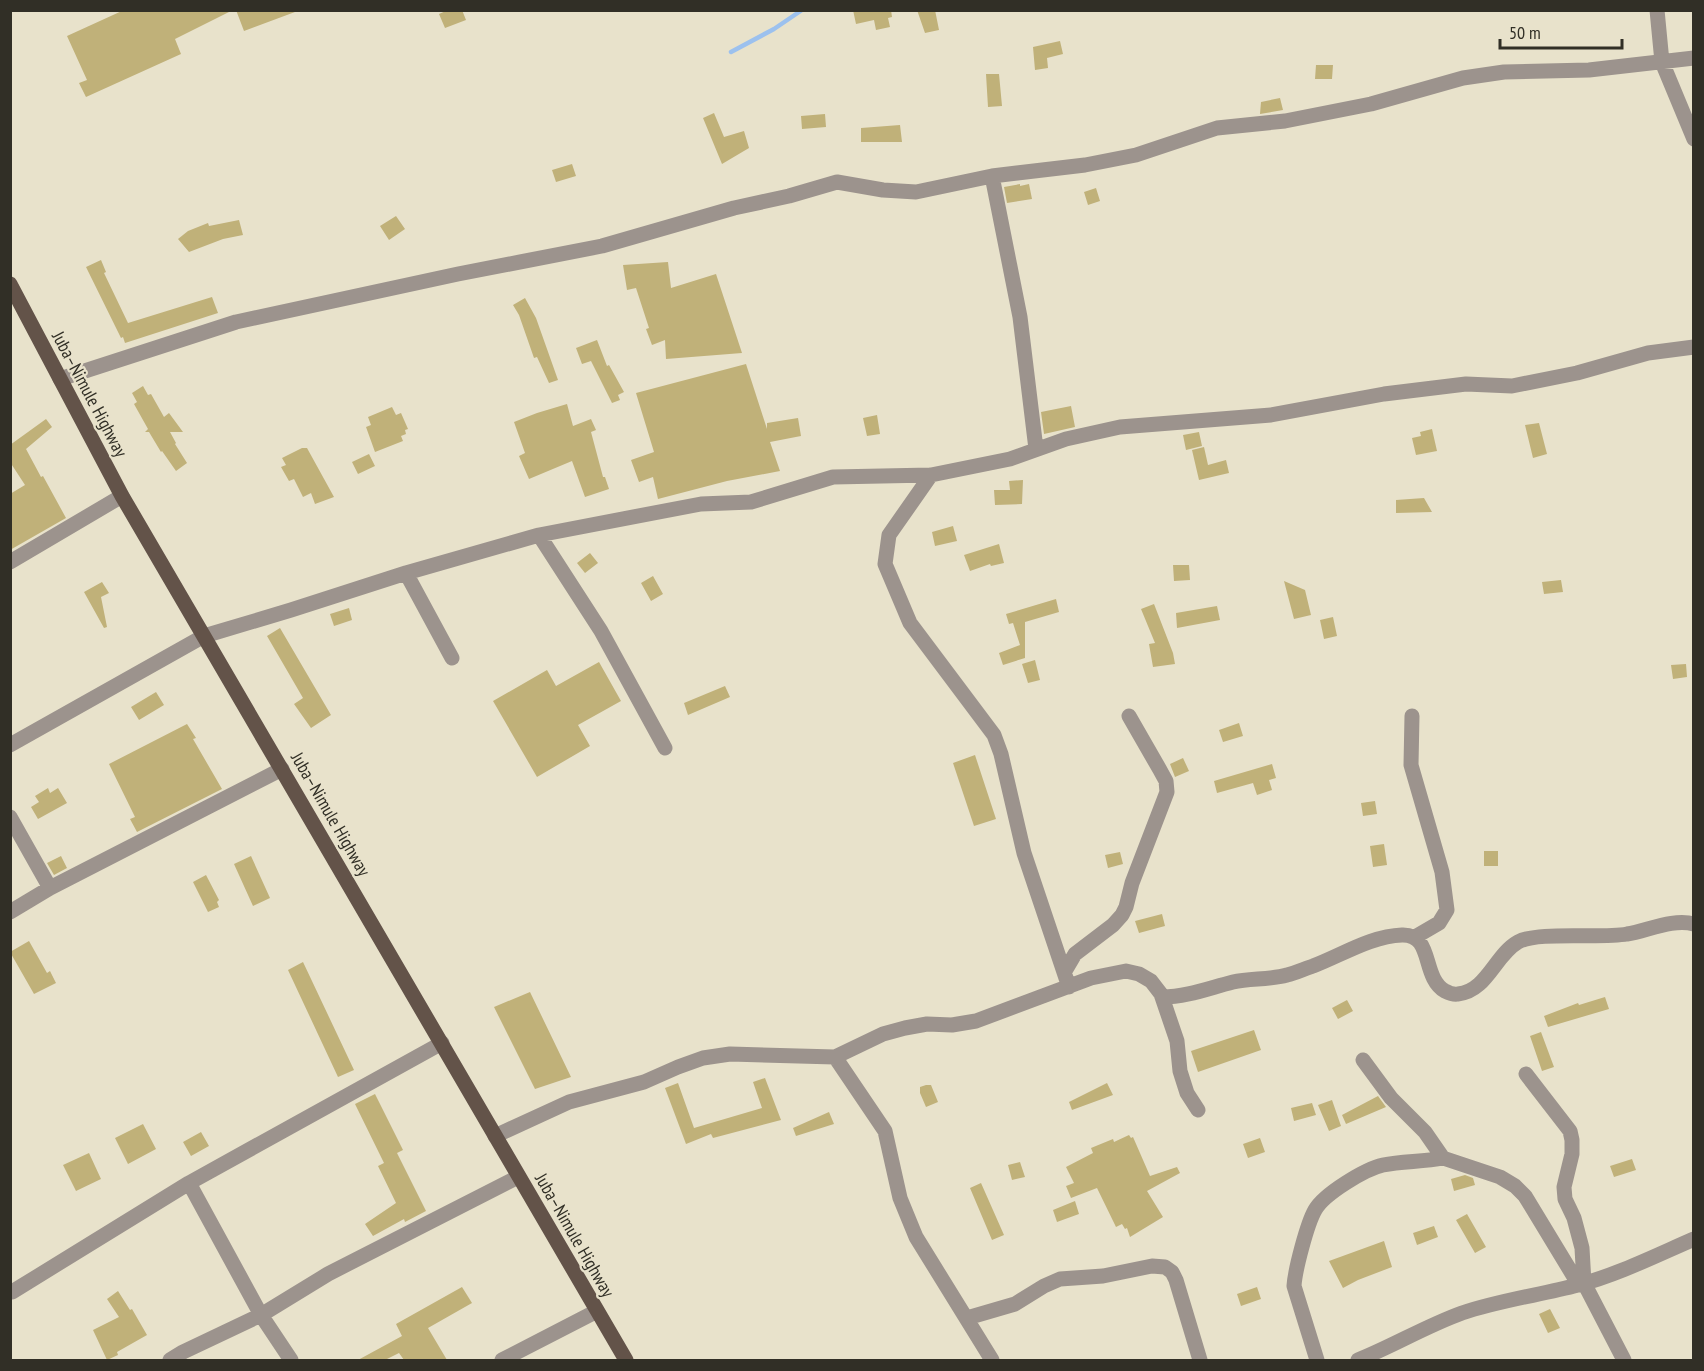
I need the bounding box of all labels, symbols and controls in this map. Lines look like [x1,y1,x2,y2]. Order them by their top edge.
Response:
scale bar [1500,12,1622,50]
text: 50 m [1509,21,1541,44]
street label: Juba–Nimule Highway [47,326,133,461]
street label: Juba–Nimule Highway [286,747,376,880]
street label: Juba–Nimule Highway [530,1168,620,1301]

